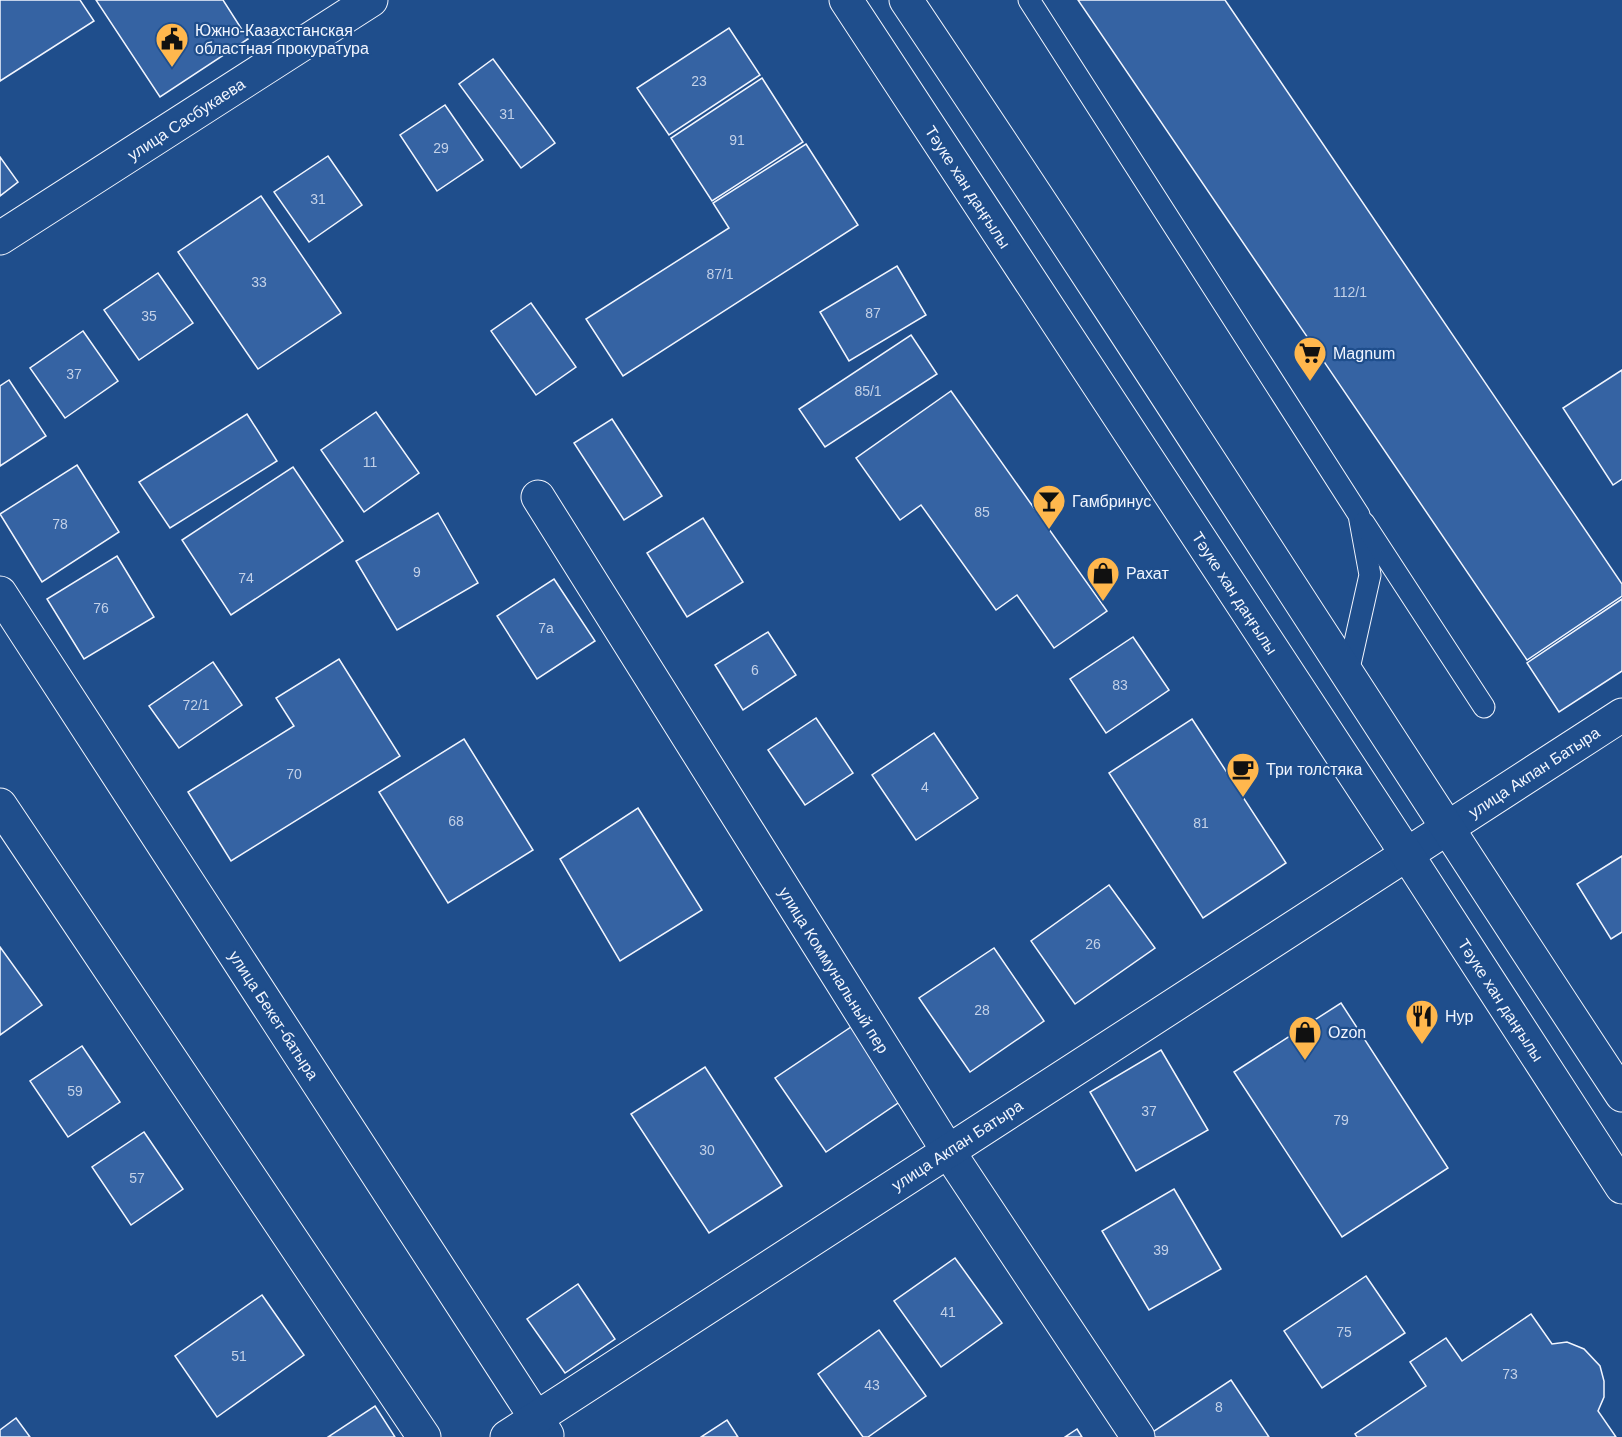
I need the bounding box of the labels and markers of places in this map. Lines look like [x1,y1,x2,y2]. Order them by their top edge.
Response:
public building icon: Южно-Казахстанская областная прокуратура [154,21,190,68]
place label: Южно-Казахстанская областная прокуратура [195,22,369,57]
supermarket icon: Magnum [1292,335,1328,382]
place label: Magnum [1333,345,1395,362]
bar icon: Гамбринус [1031,483,1067,530]
place label: Гамбринус [1072,493,1151,510]
shop icon: Рахат [1085,555,1121,602]
place label: Рахат [1126,565,1169,582]
cafe icon: Три толстяка [1225,751,1261,798]
place label: Три толстяка [1266,761,1363,778]
restaurant icon: Нур [1404,998,1440,1045]
place label: Нур [1445,1008,1473,1025]
shop icon: Ozon [1287,1014,1323,1061]
place label: Ozon [1328,1024,1366,1041]

